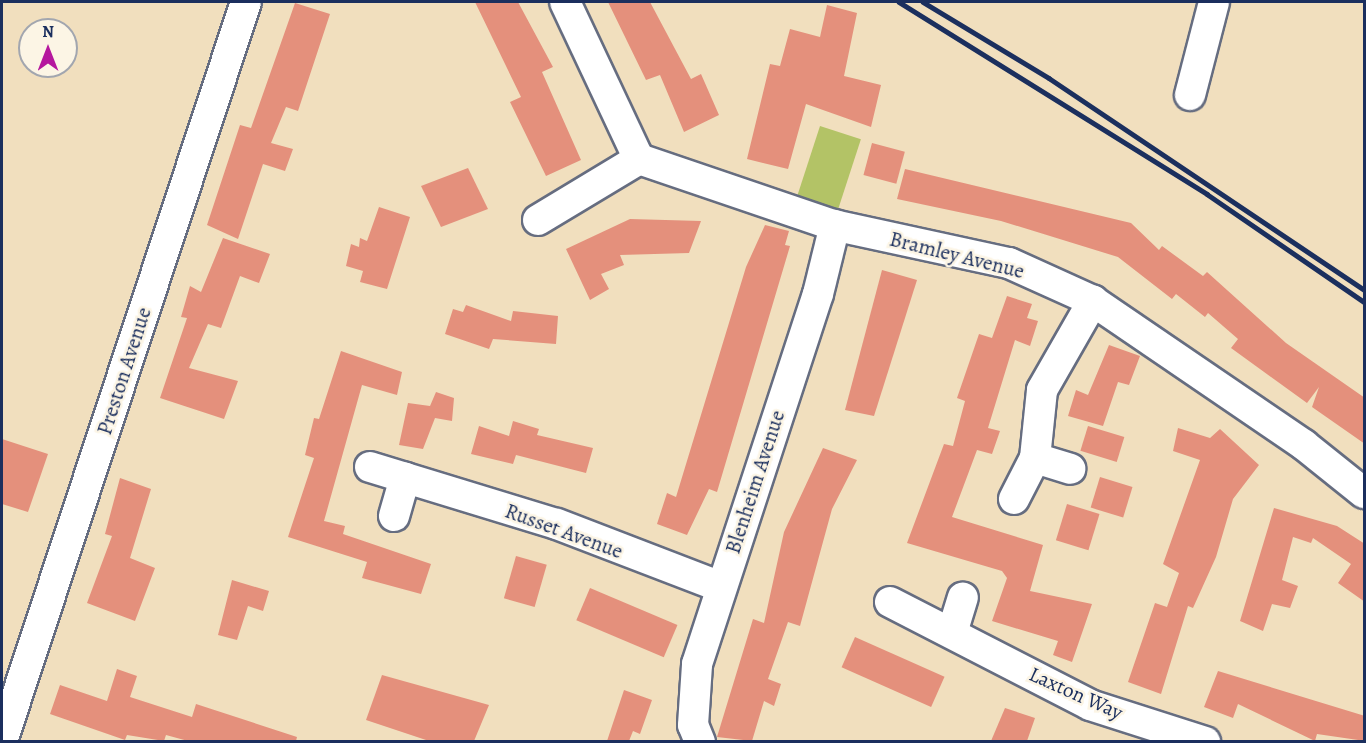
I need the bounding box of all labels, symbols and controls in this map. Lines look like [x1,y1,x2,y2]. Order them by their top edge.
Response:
north arrow [18,18,78,78]
text: N [42,21,54,43]
street label: Bramley Avenue [887,226,1027,284]
street label: Preston Avenue [92,304,156,438]
street label: Blenheim Avenue [720,407,790,557]
street label: Russet Avenue [502,498,626,564]
street label: Laxton Way [1025,661,1127,725]

